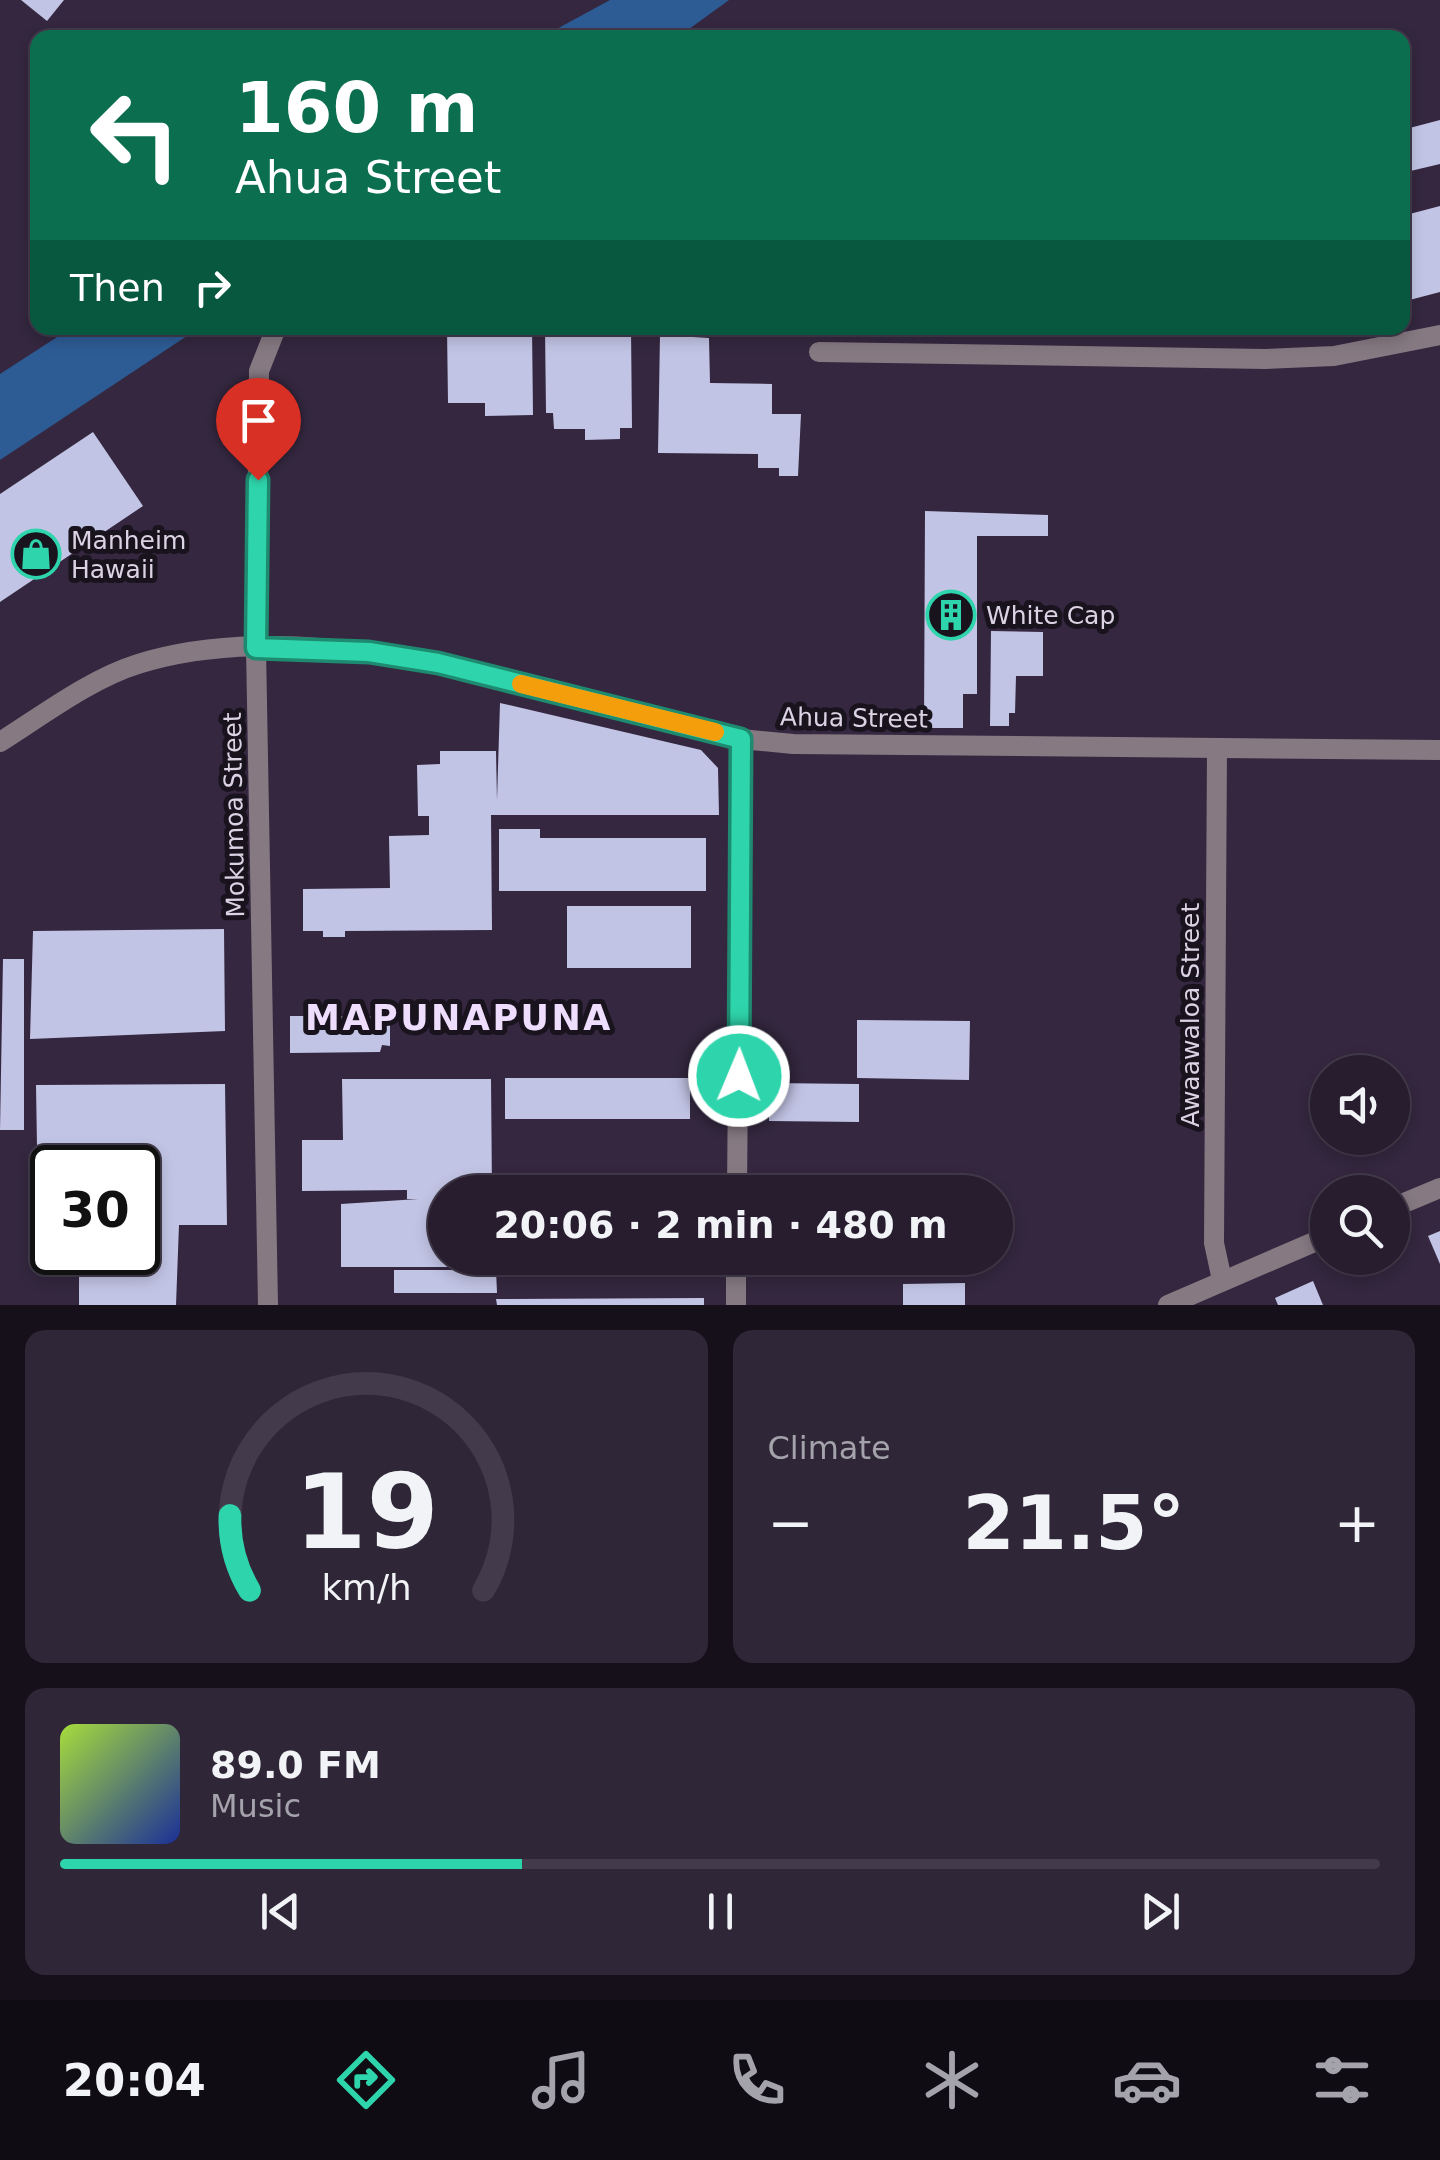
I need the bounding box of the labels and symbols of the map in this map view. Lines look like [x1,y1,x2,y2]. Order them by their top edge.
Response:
pin [216,378,301,481]
place label: Manheim Hawaii [71,526,186,584]
shop icon: Manheim Hawaii [10,528,62,580]
building icon: White Cap [925,589,977,641]
place label: White Cap [986,601,1115,630]
street label: Ahua Street [780,702,928,734]
street label: Mokumoa Street [218,712,250,918]
street label: Awaawaloa Street [1176,903,1205,1127]
district label: MAPUNAPUNA [305,998,613,1038]
position arrow [687,1024,791,1128]
speed limit sign: 30 [30,1145,160,1275]

